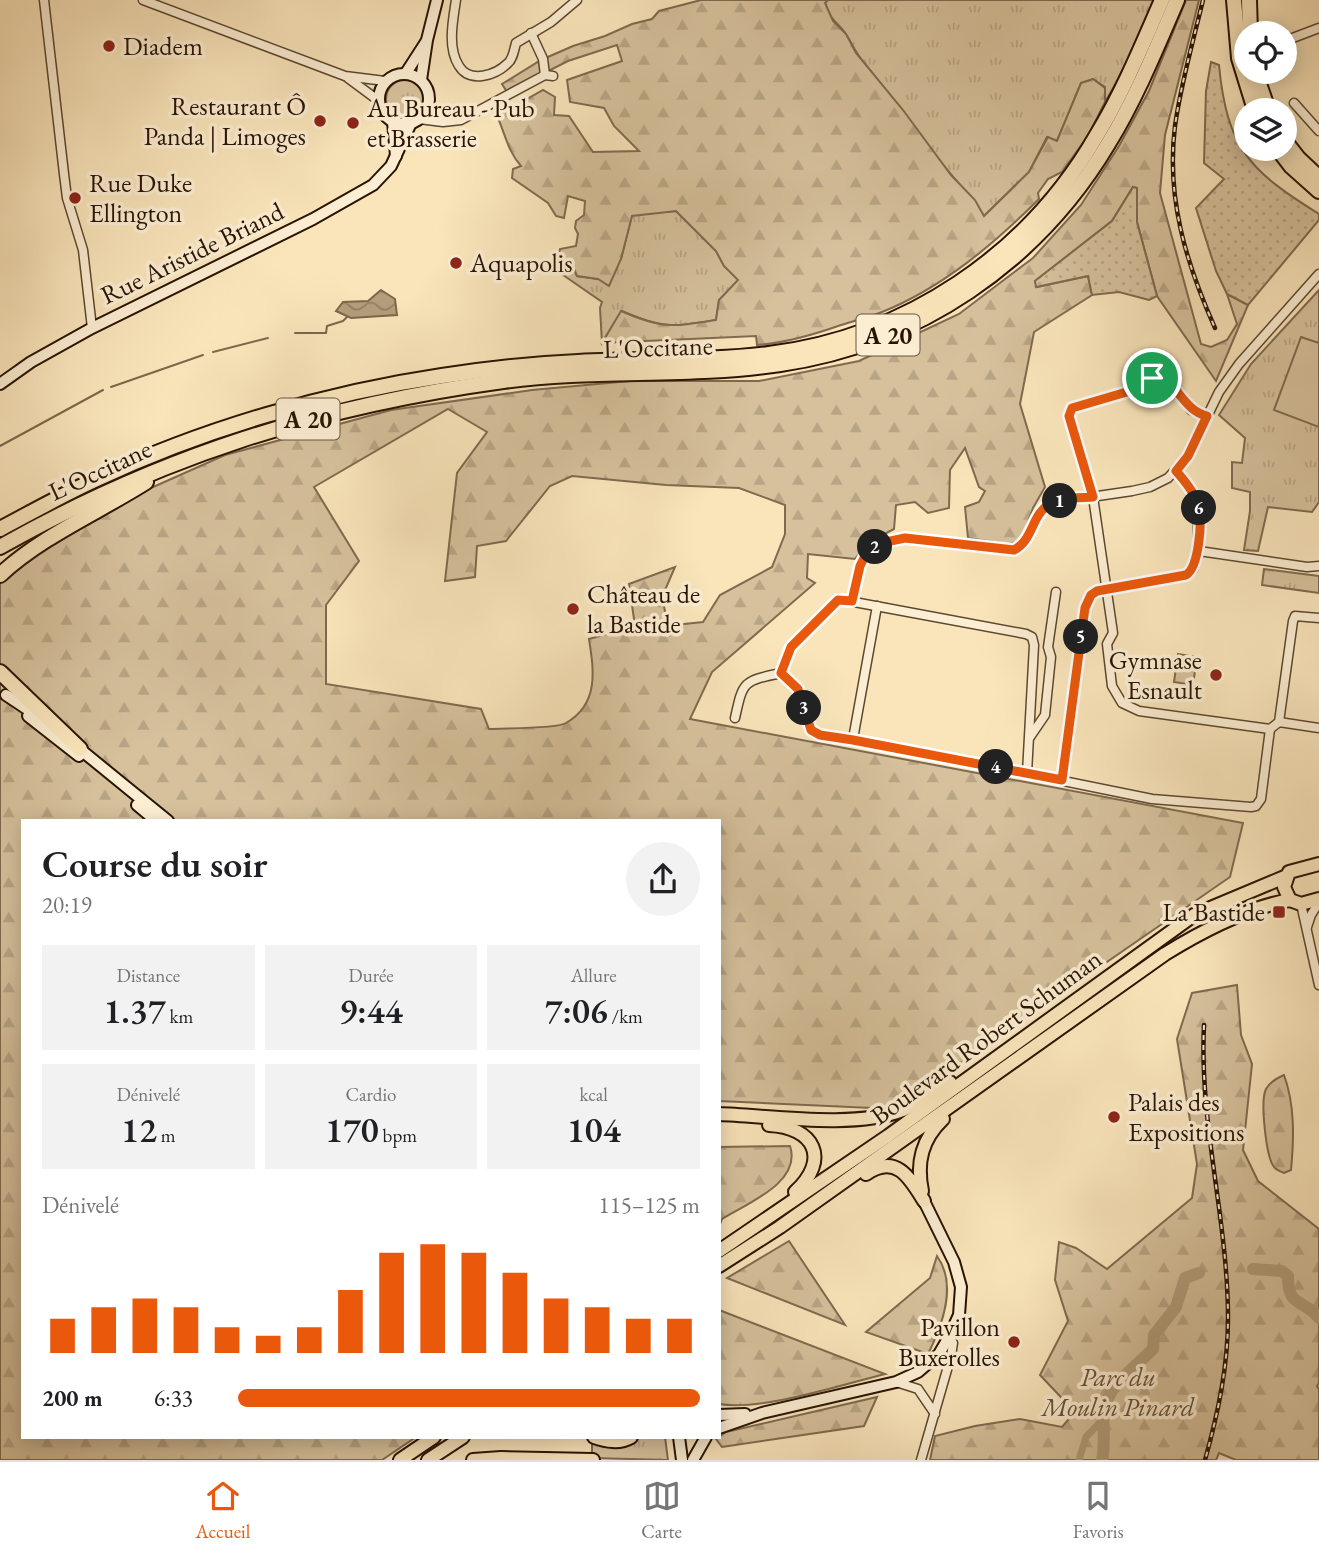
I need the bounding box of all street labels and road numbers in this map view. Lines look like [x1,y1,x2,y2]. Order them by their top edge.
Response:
street label: Rue Aristide Briand [95,194,290,312]
road number: A 20 [856,314,920,356]
street label: L'Occitane [603,328,713,366]
road number: A 20 [276,398,340,440]
street label: L'Occitane [43,431,157,509]
street label: Boulevard Robert Schuman [864,941,1109,1132]

